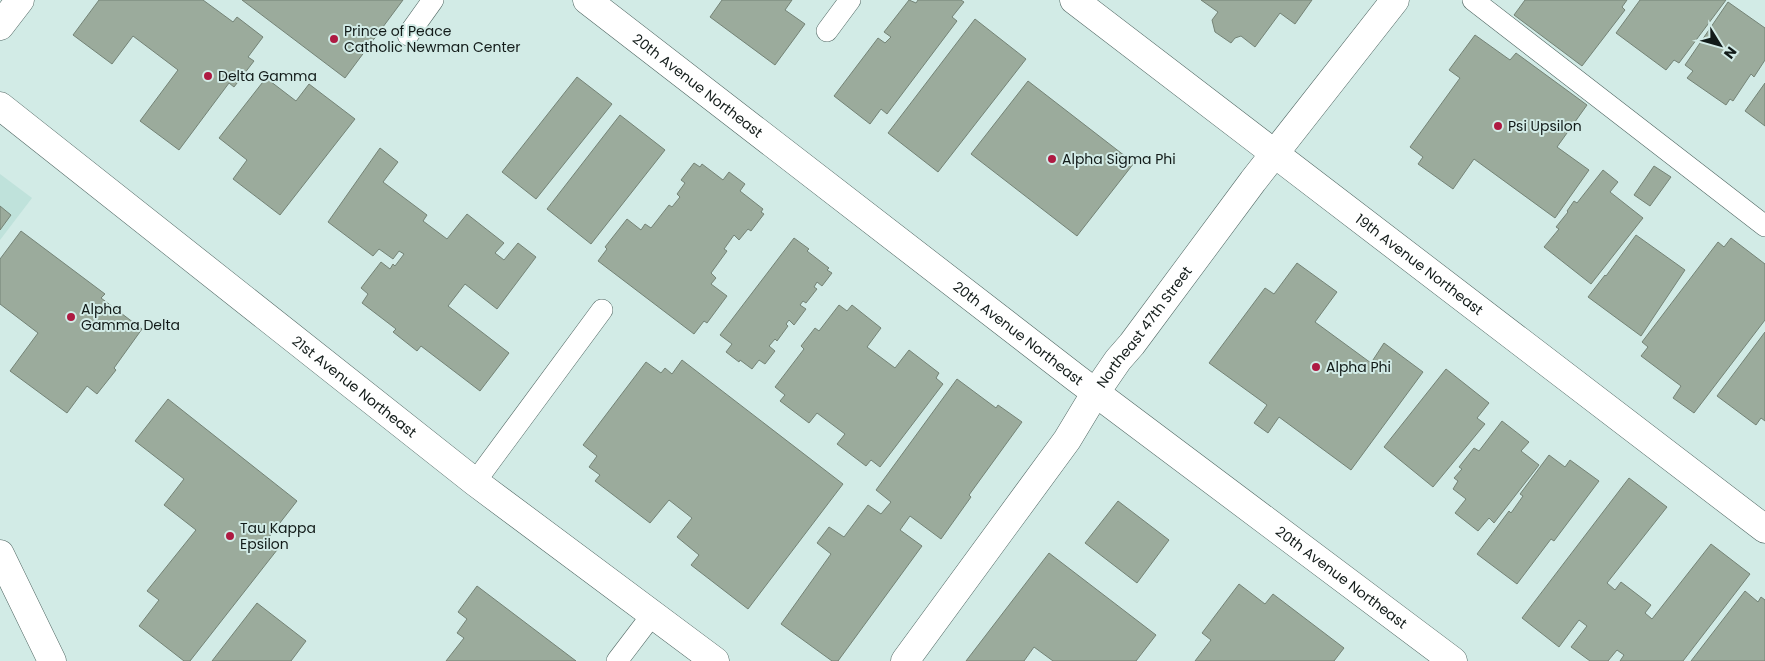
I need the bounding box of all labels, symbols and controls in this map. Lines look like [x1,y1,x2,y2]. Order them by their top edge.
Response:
north arrow [1695,20,1745,70]
place label: Prince of Peace Catholic Newman Center [344,21,520,57]
street label: 20th Avenue Northeast [628,29,767,142]
marker: Prince of Peace Catholic Newman Center [328,33,340,45]
text: N [1719,43,1742,63]
place label: Delta Gamma [218,66,317,86]
marker: Delta Gamma [202,70,214,82]
place label: Psi Upsilon [1508,116,1582,136]
marker: Psi Upsilon [1492,120,1504,132]
place label: Alpha Sigma Phi [1062,149,1176,169]
marker: Alpha Sigma Phi [1046,153,1058,165]
street label: 19th Avenue Northeast [1351,209,1487,320]
street label: Northeast 47th Street [1092,262,1196,392]
street label: 20th Avenue Northeast [949,277,1087,390]
place label: Alpha Gamma Delta [81,299,180,335]
marker: Alpha Gamma Delta [65,311,77,323]
street label: 21st Avenue Northeast [288,331,421,442]
place label: Alpha Phi [1326,357,1391,377]
marker: Alpha Phi [1310,361,1322,373]
place label: Tau Kappa Epsilon [240,518,316,554]
street label: 20th Avenue Northeast [1272,521,1411,633]
marker: Tau Kappa Epsilon [224,530,236,542]

